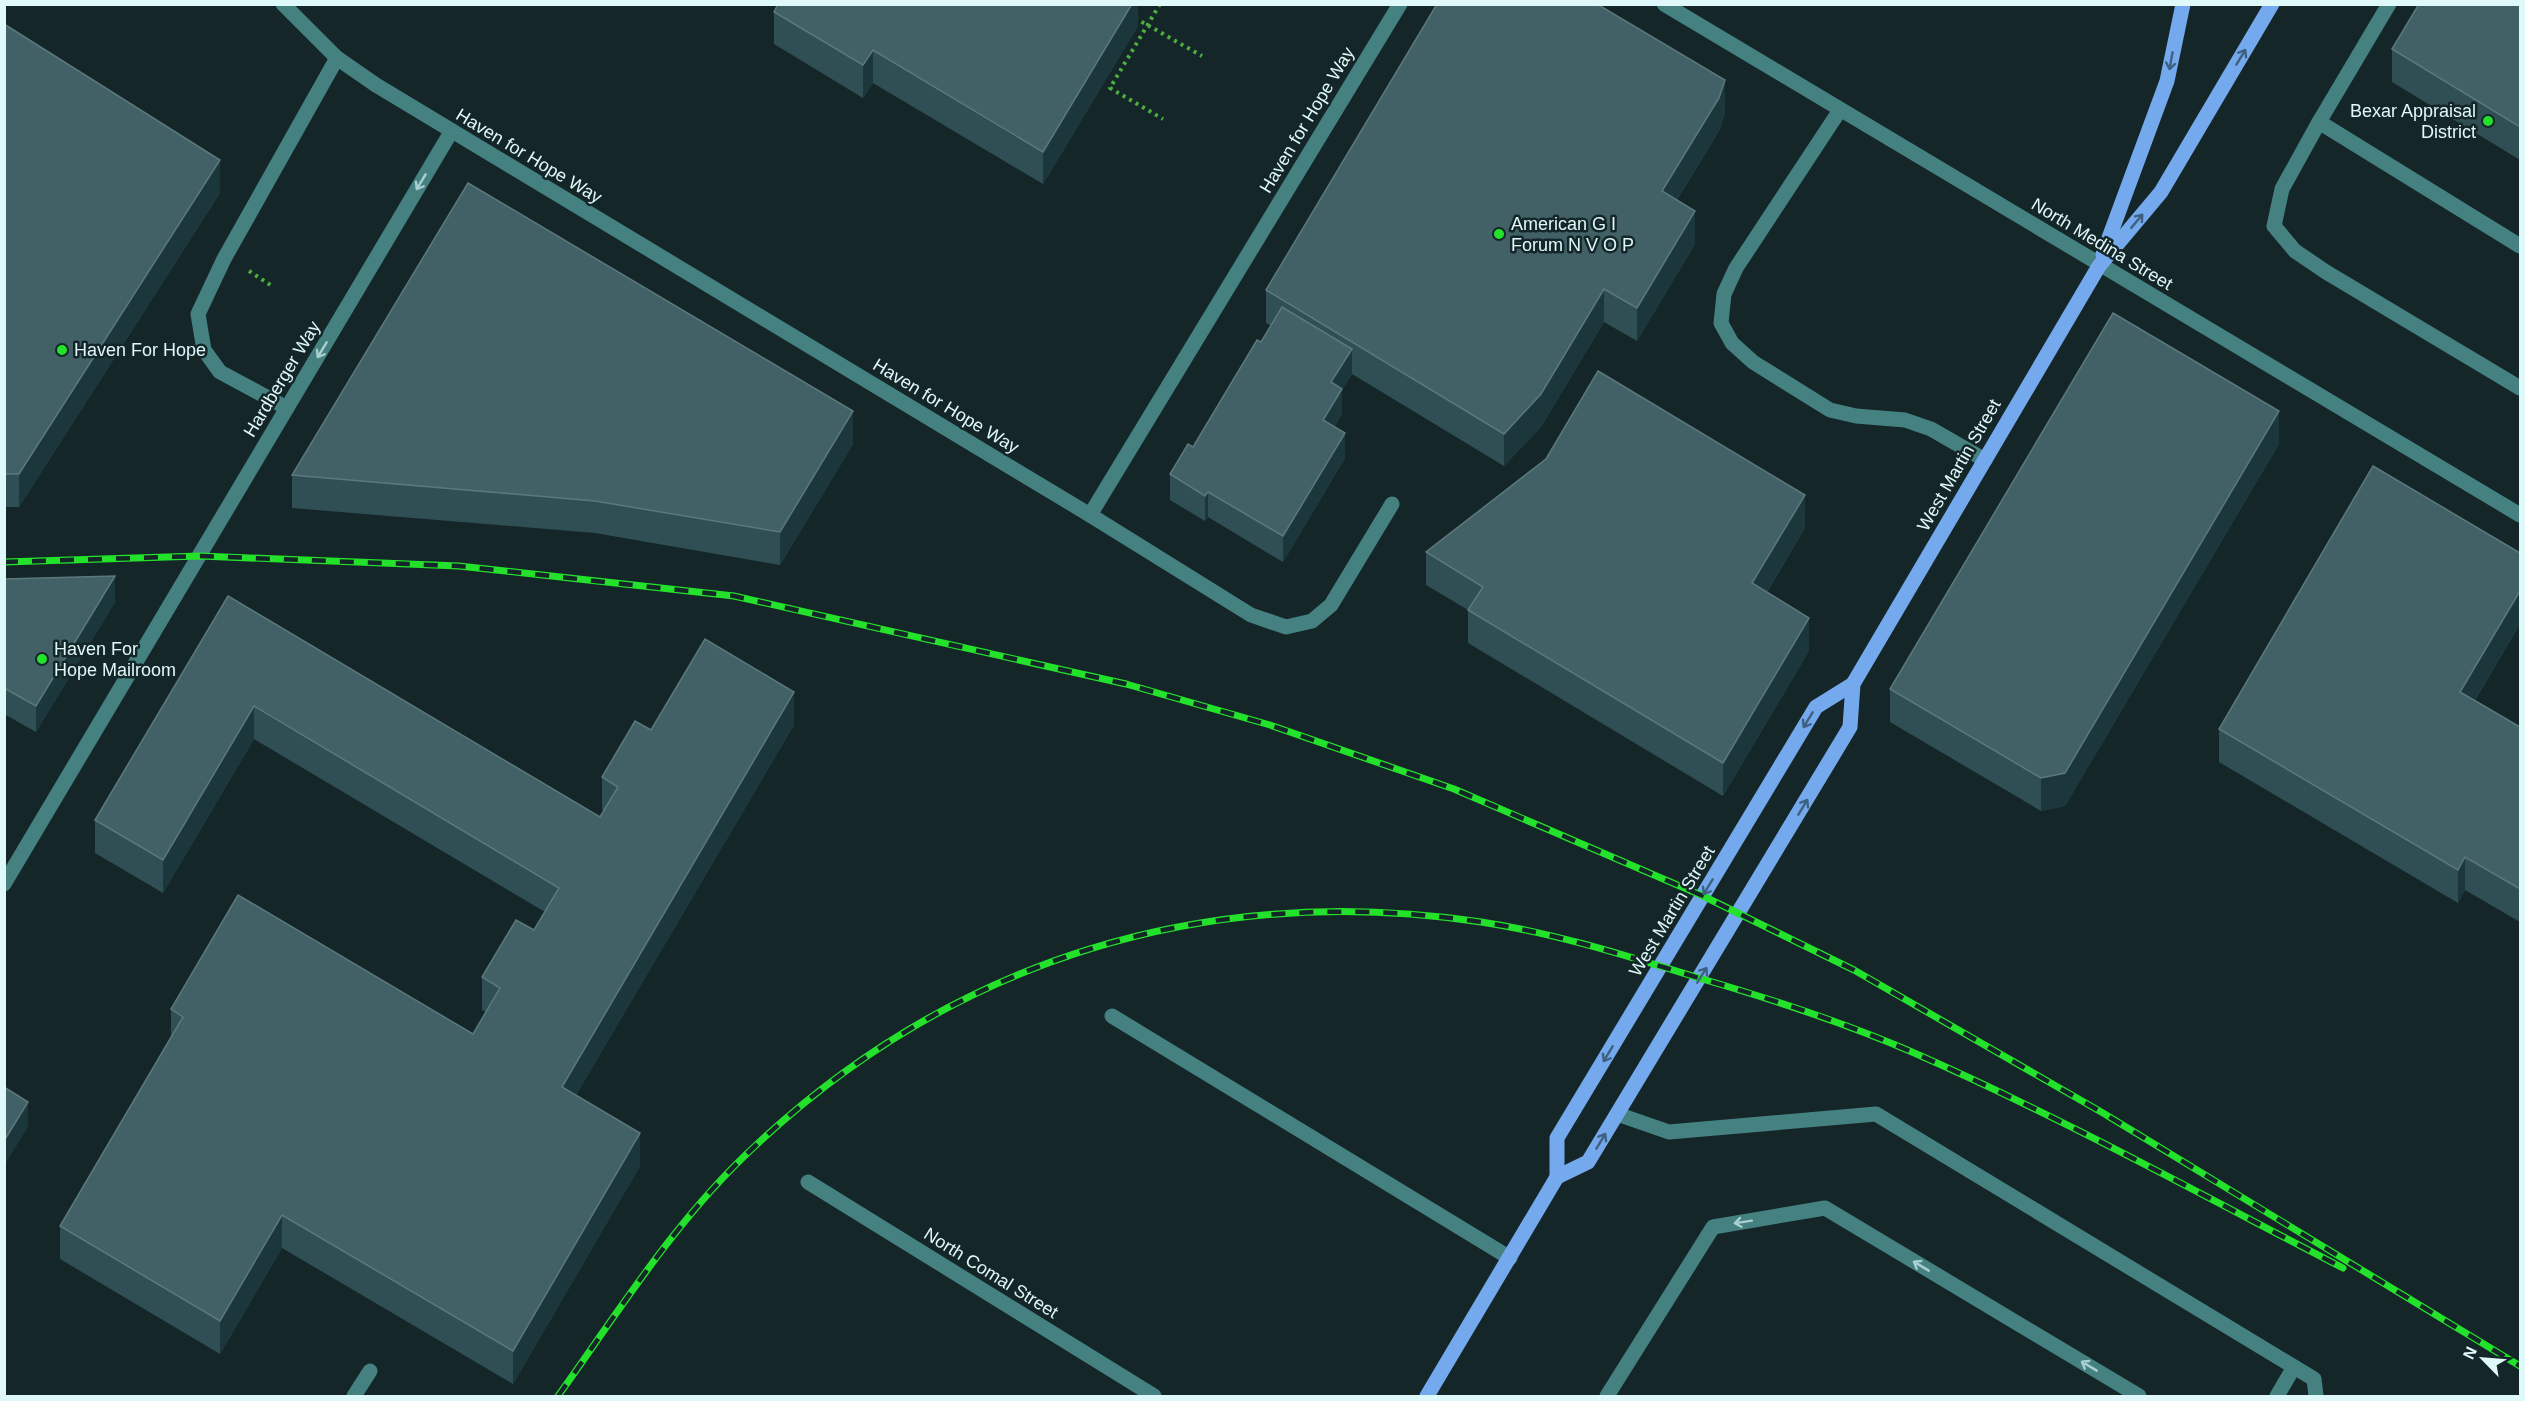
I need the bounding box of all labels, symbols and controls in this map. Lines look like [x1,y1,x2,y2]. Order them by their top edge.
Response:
street label: Haven for Hope Way [1256,44,1358,196]
one-way arrow [2235,49,2247,66]
one-way arrow [2165,51,2176,71]
place label: Bexar Appraisal District [2350,101,2476,142]
street label: Haven for Hope Way [453,105,605,207]
marker: Bexar Appraisal District [2481,114,2495,128]
one-way arrow [415,173,427,190]
street label: North Medina Street [2028,194,2176,294]
place label: American G I Forum N V O P [1511,214,1634,255]
one-way arrow [2130,214,2144,229]
marker: American G I Forum N V O P [1492,227,1506,241]
street label: Hardberger Way [240,318,324,440]
place label: Haven For Hope [74,340,206,360]
one-way arrow [315,341,327,358]
marker: Haven For Hope [55,343,69,357]
street label: Haven for Hope Way [870,355,1022,457]
street label: West Martin Street [1913,396,2005,534]
place label: Haven For Hope Mailroom [54,639,176,680]
marker: Haven For Hope Mailroom [35,652,49,666]
one-way arrow [1802,711,1814,728]
one-way arrow [1797,799,1809,816]
street label: West Martin Street [1625,842,1719,980]
one-way arrow [1702,878,1714,895]
one-way arrow [1696,966,1709,983]
one-way arrow [1601,1045,1613,1062]
one-way arrow [1595,1133,1607,1150]
one-way arrow [1734,1216,1754,1227]
street label: North Comal Street [920,1224,1062,1322]
one-way arrow [1913,1260,1930,1272]
north arrow [2453,1329,2513,1389]
text: N [2460,1344,2480,1362]
one-way arrow [2081,1360,2098,1372]

